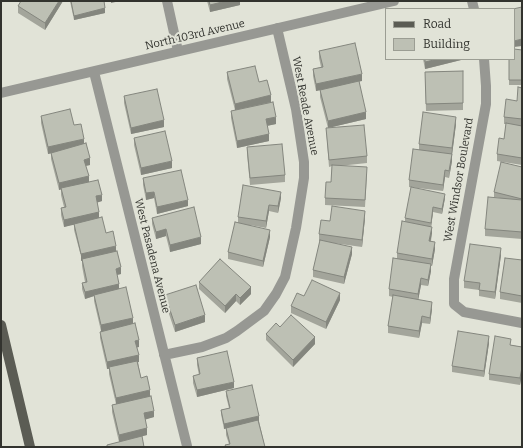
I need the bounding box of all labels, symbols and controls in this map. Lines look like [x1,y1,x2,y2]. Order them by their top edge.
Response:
legend [385,8,515,60]
street label: North 103rd Avenue [144,17,246,53]
text: Road [423,17,451,31]
text: Building [423,37,470,51]
street label: West Reade Avenue [289,55,321,157]
street label: West Windsor Boulevard [442,117,476,243]
street label: West Pasadena Avenue [131,197,173,315]

